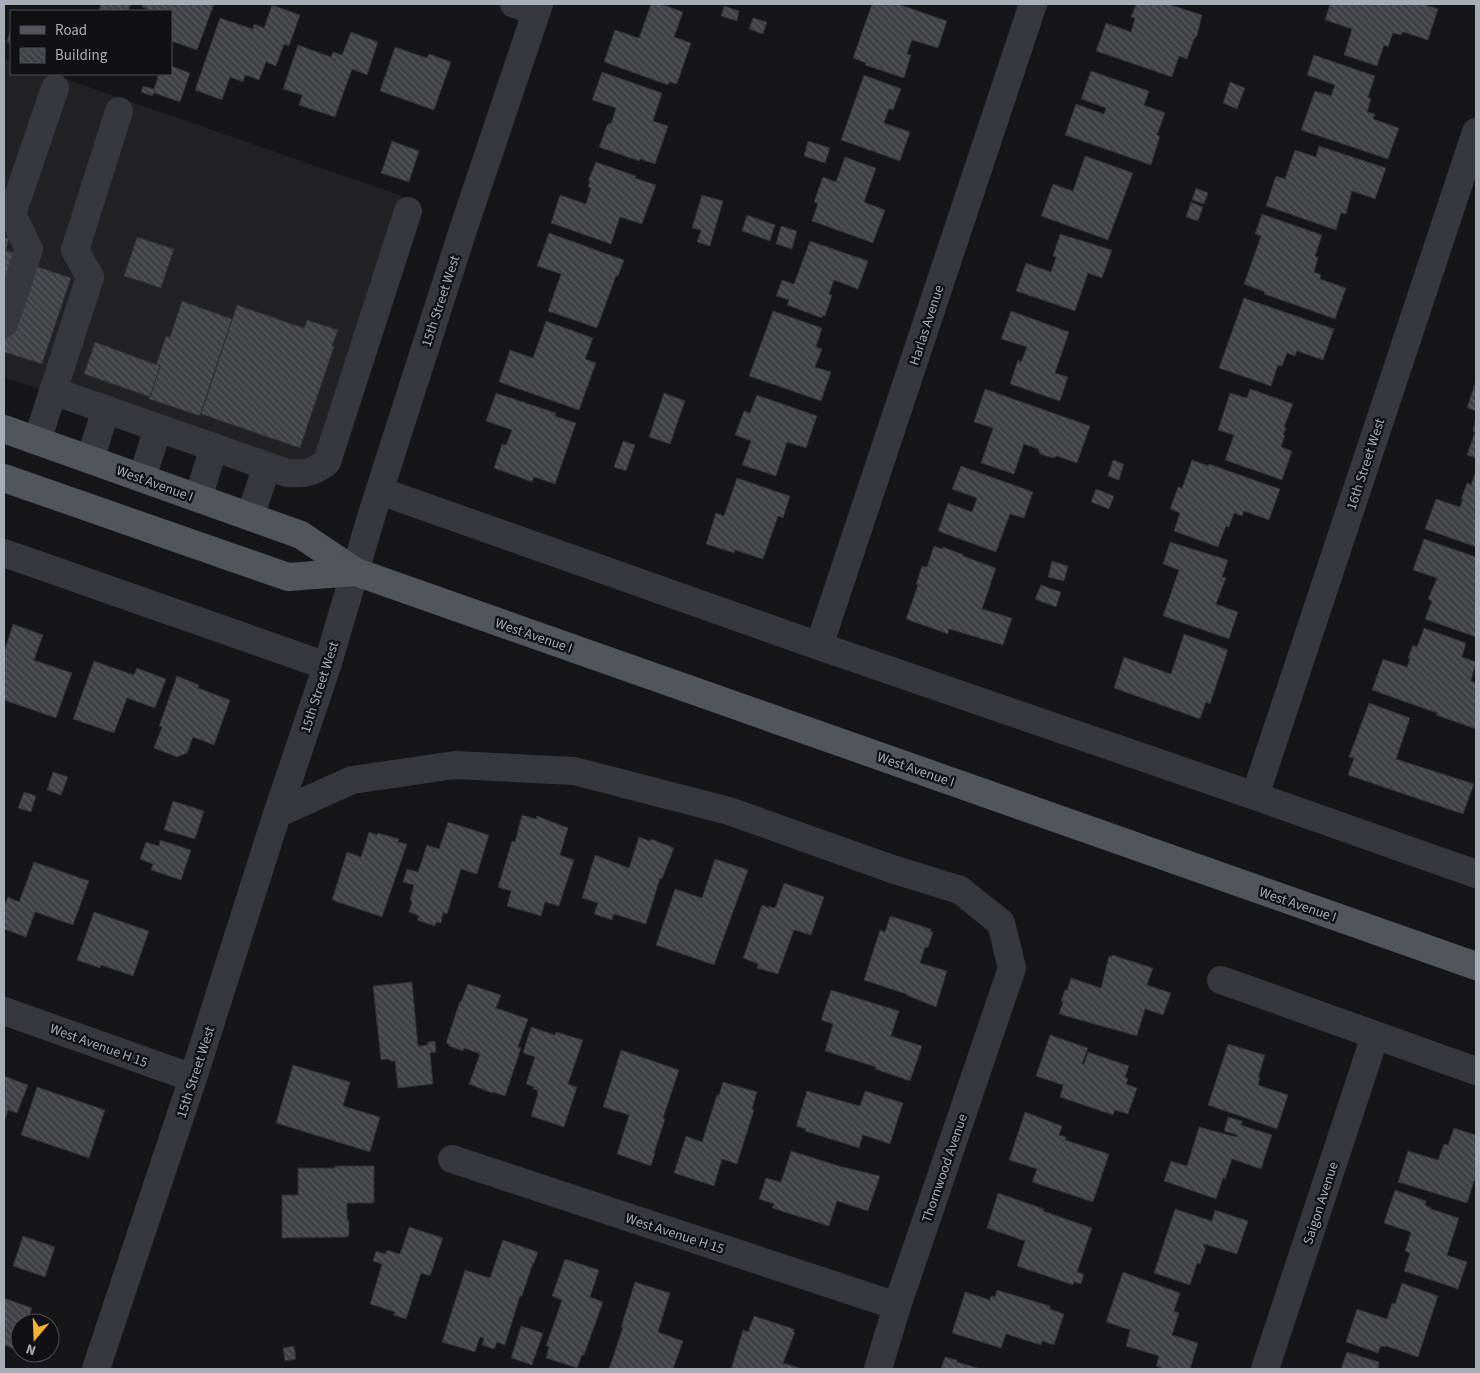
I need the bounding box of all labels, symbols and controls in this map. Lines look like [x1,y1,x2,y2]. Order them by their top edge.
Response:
legend [10,10,172,75]
text: Road [55,20,87,41]
text: Building [55,45,108,66]
street label: 15th Street West [417,253,465,350]
street label: Harlas Avenue [905,282,949,368]
street label: 16th Street West [1342,416,1390,513]
street label: West Avenue I [113,461,196,507]
street label: West Avenue I [492,613,575,659]
street label: 15th Street West [296,639,344,736]
street label: West Avenue I [874,747,957,793]
street label: West Avenue I [1256,882,1339,928]
street label: West Avenue H 15 [47,1019,150,1073]
street label: 15th Street West [172,1024,220,1121]
street label: Thornwood Avenue [917,1111,973,1226]
street label: Saigon Avenue [1298,1159,1344,1247]
street label: West Avenue H 15 [623,1209,727,1259]
north arrow [10,1313,60,1363]
text: N [23,1338,39,1360]

